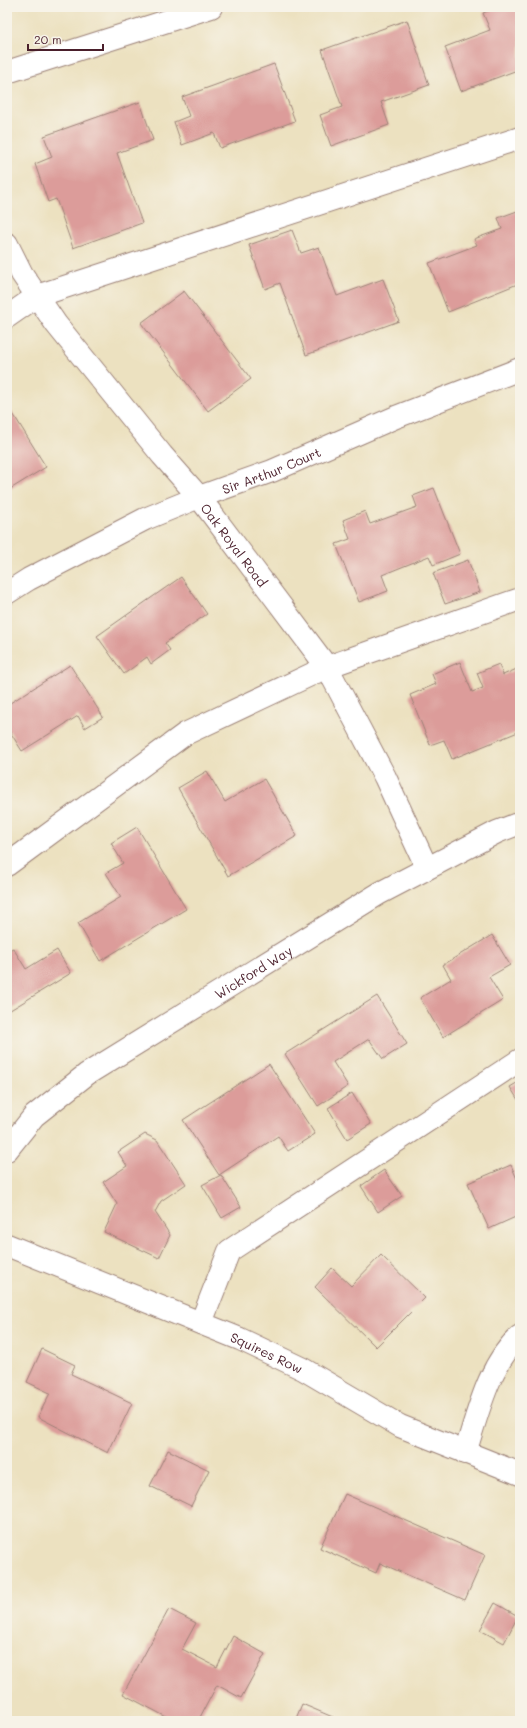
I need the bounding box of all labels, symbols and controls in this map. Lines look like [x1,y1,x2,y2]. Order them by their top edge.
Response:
scale bar [28,26,103,52]
text: 20 m [34,31,62,47]
street label: Sir Arthur Court [219,442,323,497]
street label: Oak Royal Road [198,499,272,590]
street label: Wickford Way [211,941,295,1002]
street label: Squires Row [228,1328,306,1376]

